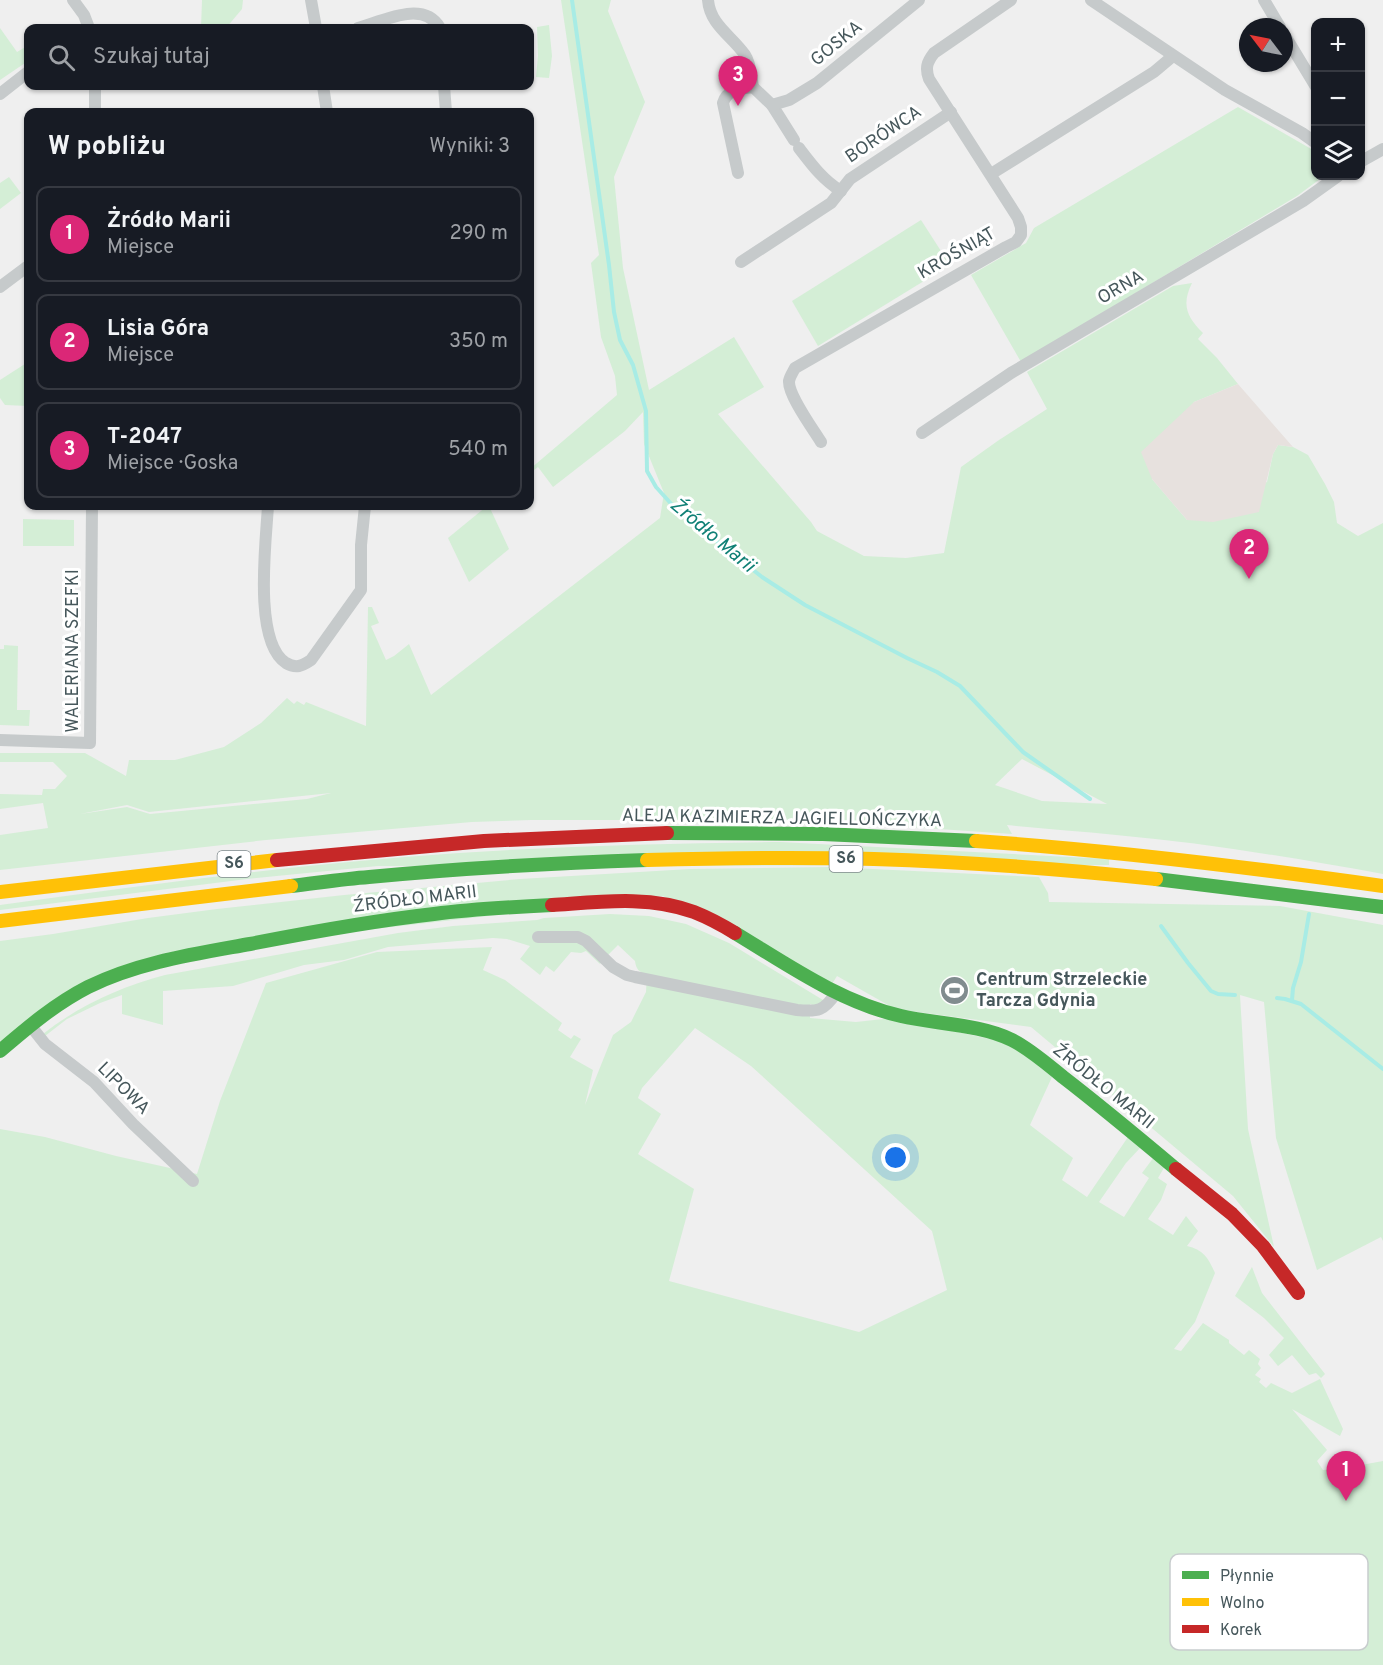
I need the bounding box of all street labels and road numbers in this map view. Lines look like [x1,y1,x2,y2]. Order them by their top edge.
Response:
street label: GOSKA [806,16,868,72]
street label: BORÓWCA [840,99,927,169]
street label: KROŚNIĄT [913,221,1000,285]
street label: ORNA [1094,266,1148,310]
street label: WALERIANA SZEFKI [62,569,85,733]
street label: ALEJA KAZIMIERZA JAGIELLOŃCZYKA [622,803,942,833]
road number: S6 [830,846,862,872]
road number: S6 [218,851,250,877]
street label: ŹRÓDŁO MARII [352,879,478,919]
street label: ŹRÓDŁO MARII [1047,1037,1160,1135]
street label: LIPOWA [92,1058,154,1120]

